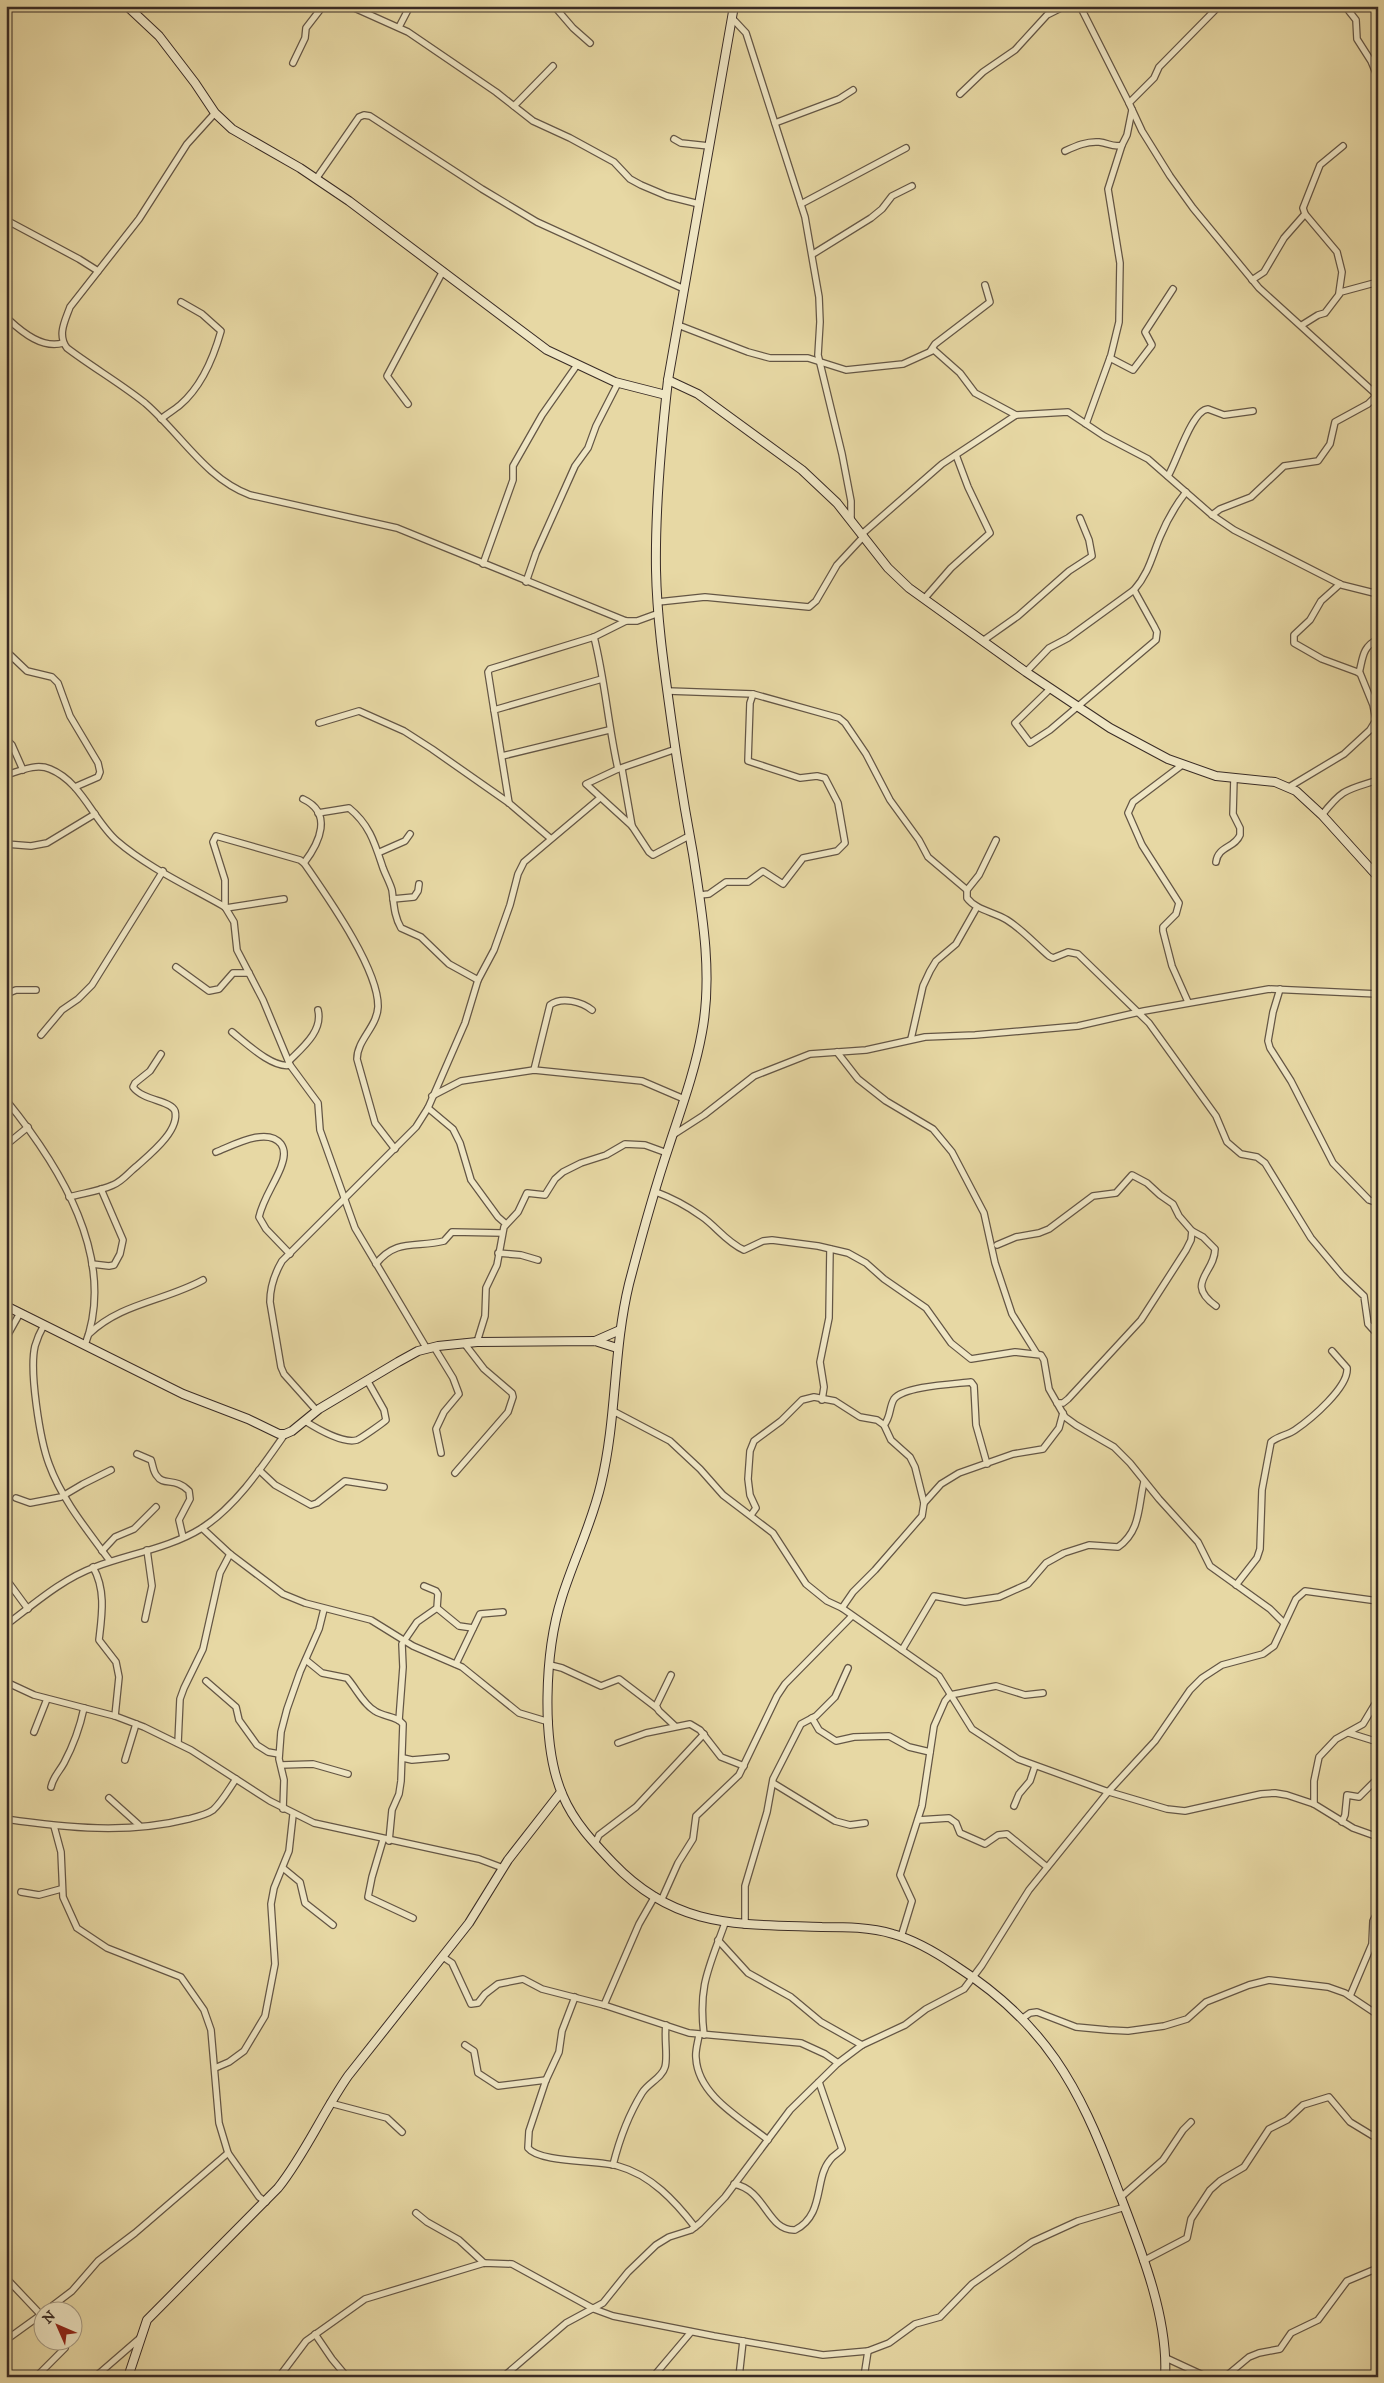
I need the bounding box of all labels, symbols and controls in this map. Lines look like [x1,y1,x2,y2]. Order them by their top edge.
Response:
north arrow [32,2300,82,2350]
text: N [39,2307,60,2328]

